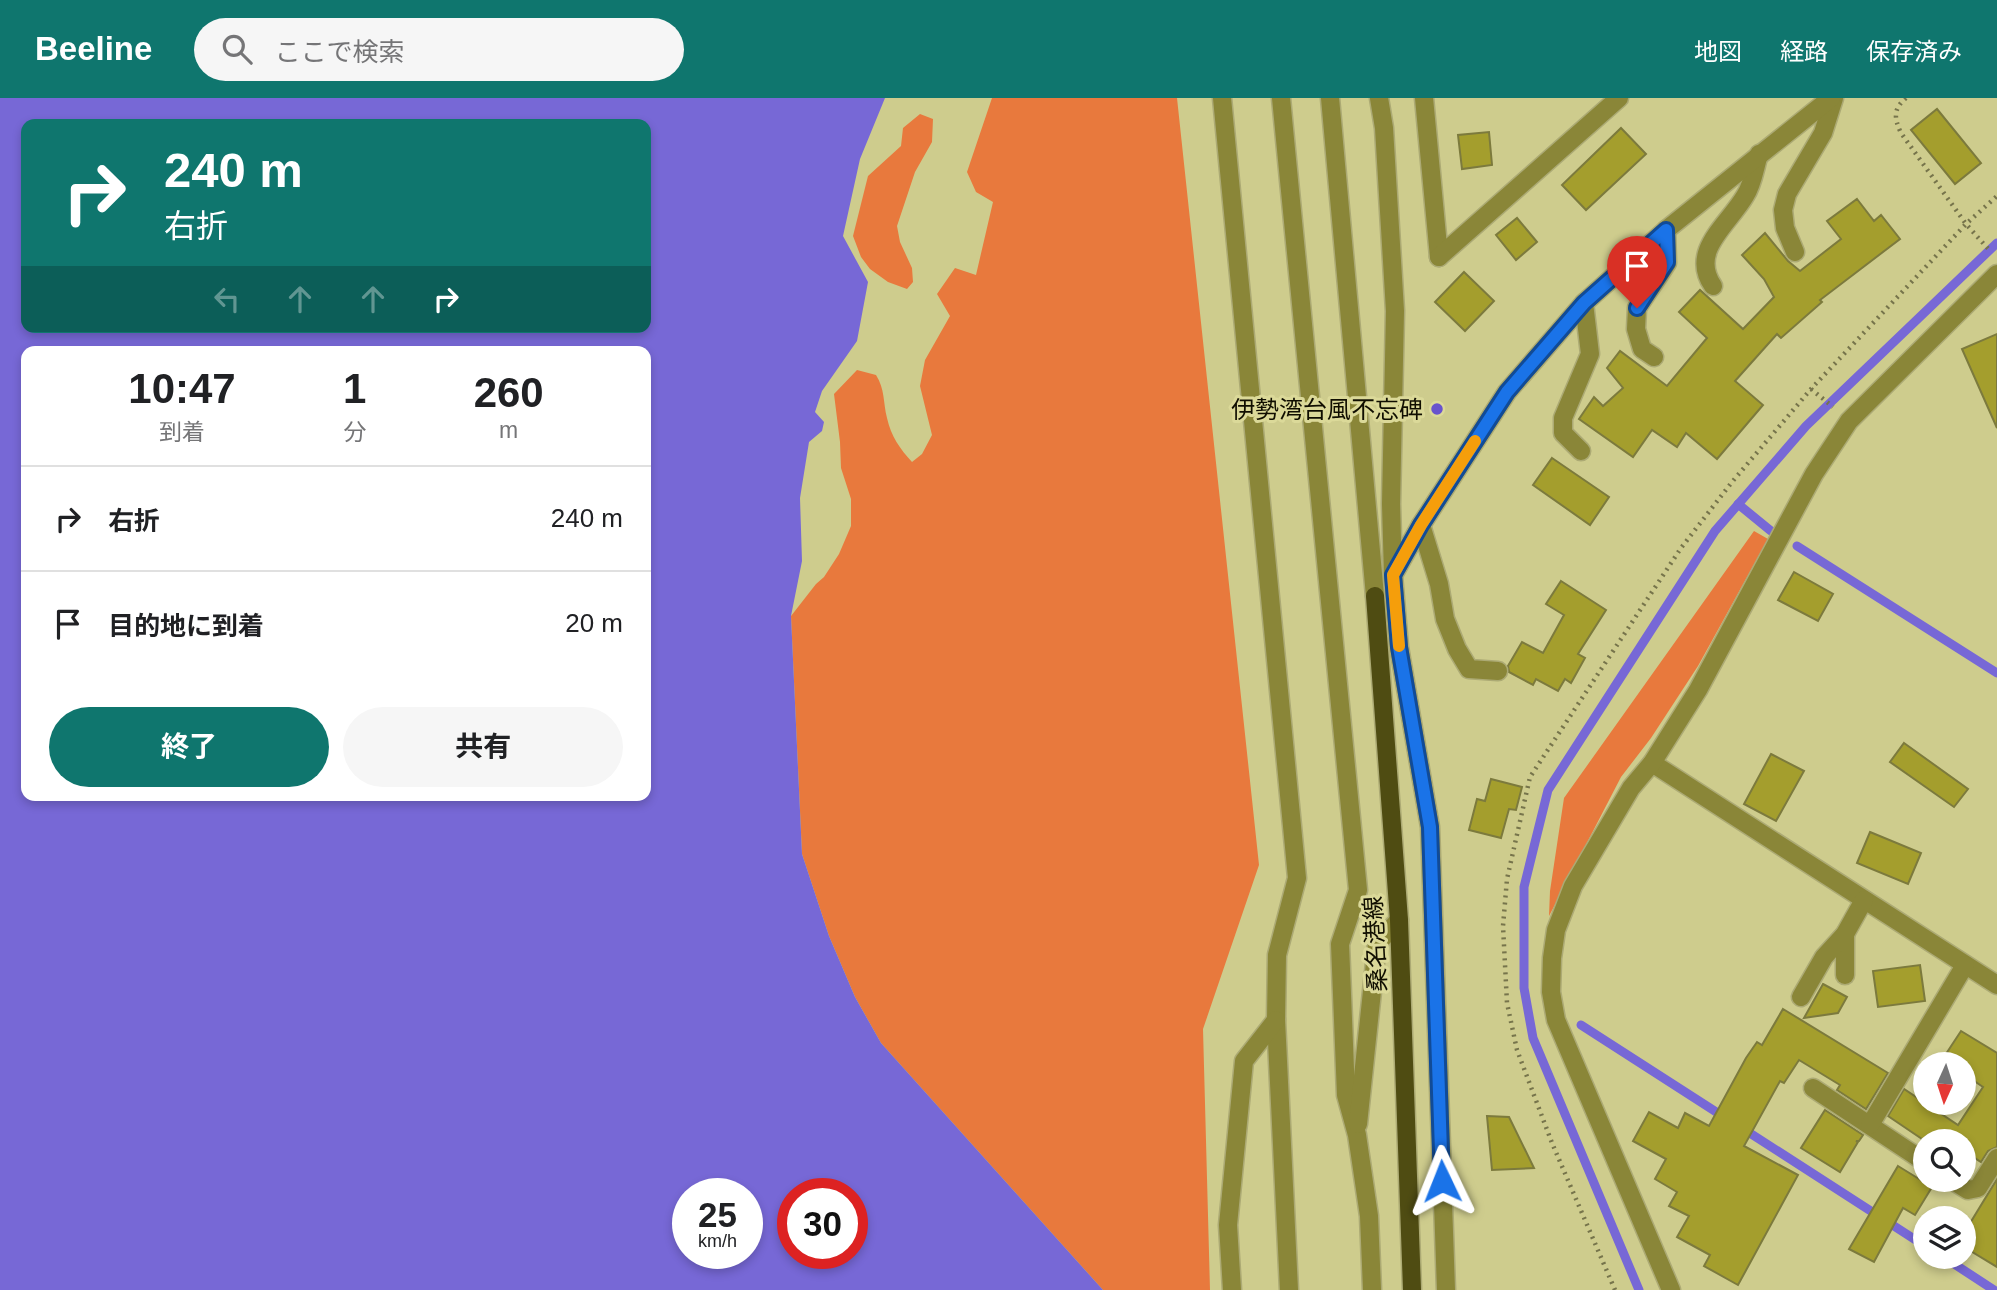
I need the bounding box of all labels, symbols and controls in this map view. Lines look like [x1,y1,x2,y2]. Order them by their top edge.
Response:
search box [194,18,684,81]
text: Beeline [35,30,152,67]
icon: search [218,30,256,68]
text: ここで検索 [274,37,404,67]
text: 地図 [1694,38,1742,65]
text: 経路 [1780,38,1828,65]
text: 保存済み [1866,38,1962,65]
text: 240 m [164,143,303,197]
icon: right [49,147,140,238]
text: 右折 [164,208,228,244]
pin [1607,236,1667,308]
icon: arrive [1618,247,1656,285]
icon: left [208,280,246,318]
icon: ahead [281,280,319,318]
icon: ahead [354,280,392,318]
icon: right [427,280,465,318]
text: 10:47 [128,365,236,412]
text: 1 [343,365,366,412]
text: 260 [474,369,544,416]
place label: 伊勢湾台風不忘碑 [1231,396,1423,423]
marker: 伊勢湾台風不忘碑 [1429,401,1445,417]
text: m [499,417,518,443]
text: 到着 [159,419,205,445]
text: 分 [343,419,366,445]
icon: right [49,500,87,538]
text: 240 m [551,503,623,533]
text: 右折 [108,506,160,536]
icon: arrive [49,605,87,643]
text: 20 m [565,608,623,638]
text: 目的地に到着 [108,611,264,641]
button: 終了 [49,707,329,787]
button: 共有 [343,707,623,787]
street label: 桑名港線 [1359,895,1391,993]
north arrow [1913,1052,1976,1115]
map controls [1913,1052,1976,1269]
button: search [1913,1129,1976,1192]
position arrow [1405,1144,1479,1218]
speed limit sign: 30 [777,1178,868,1269]
text: 25 [698,1195,737,1234]
button: layers [1913,1206,1976,1269]
text: km/h [698,1231,737,1251]

